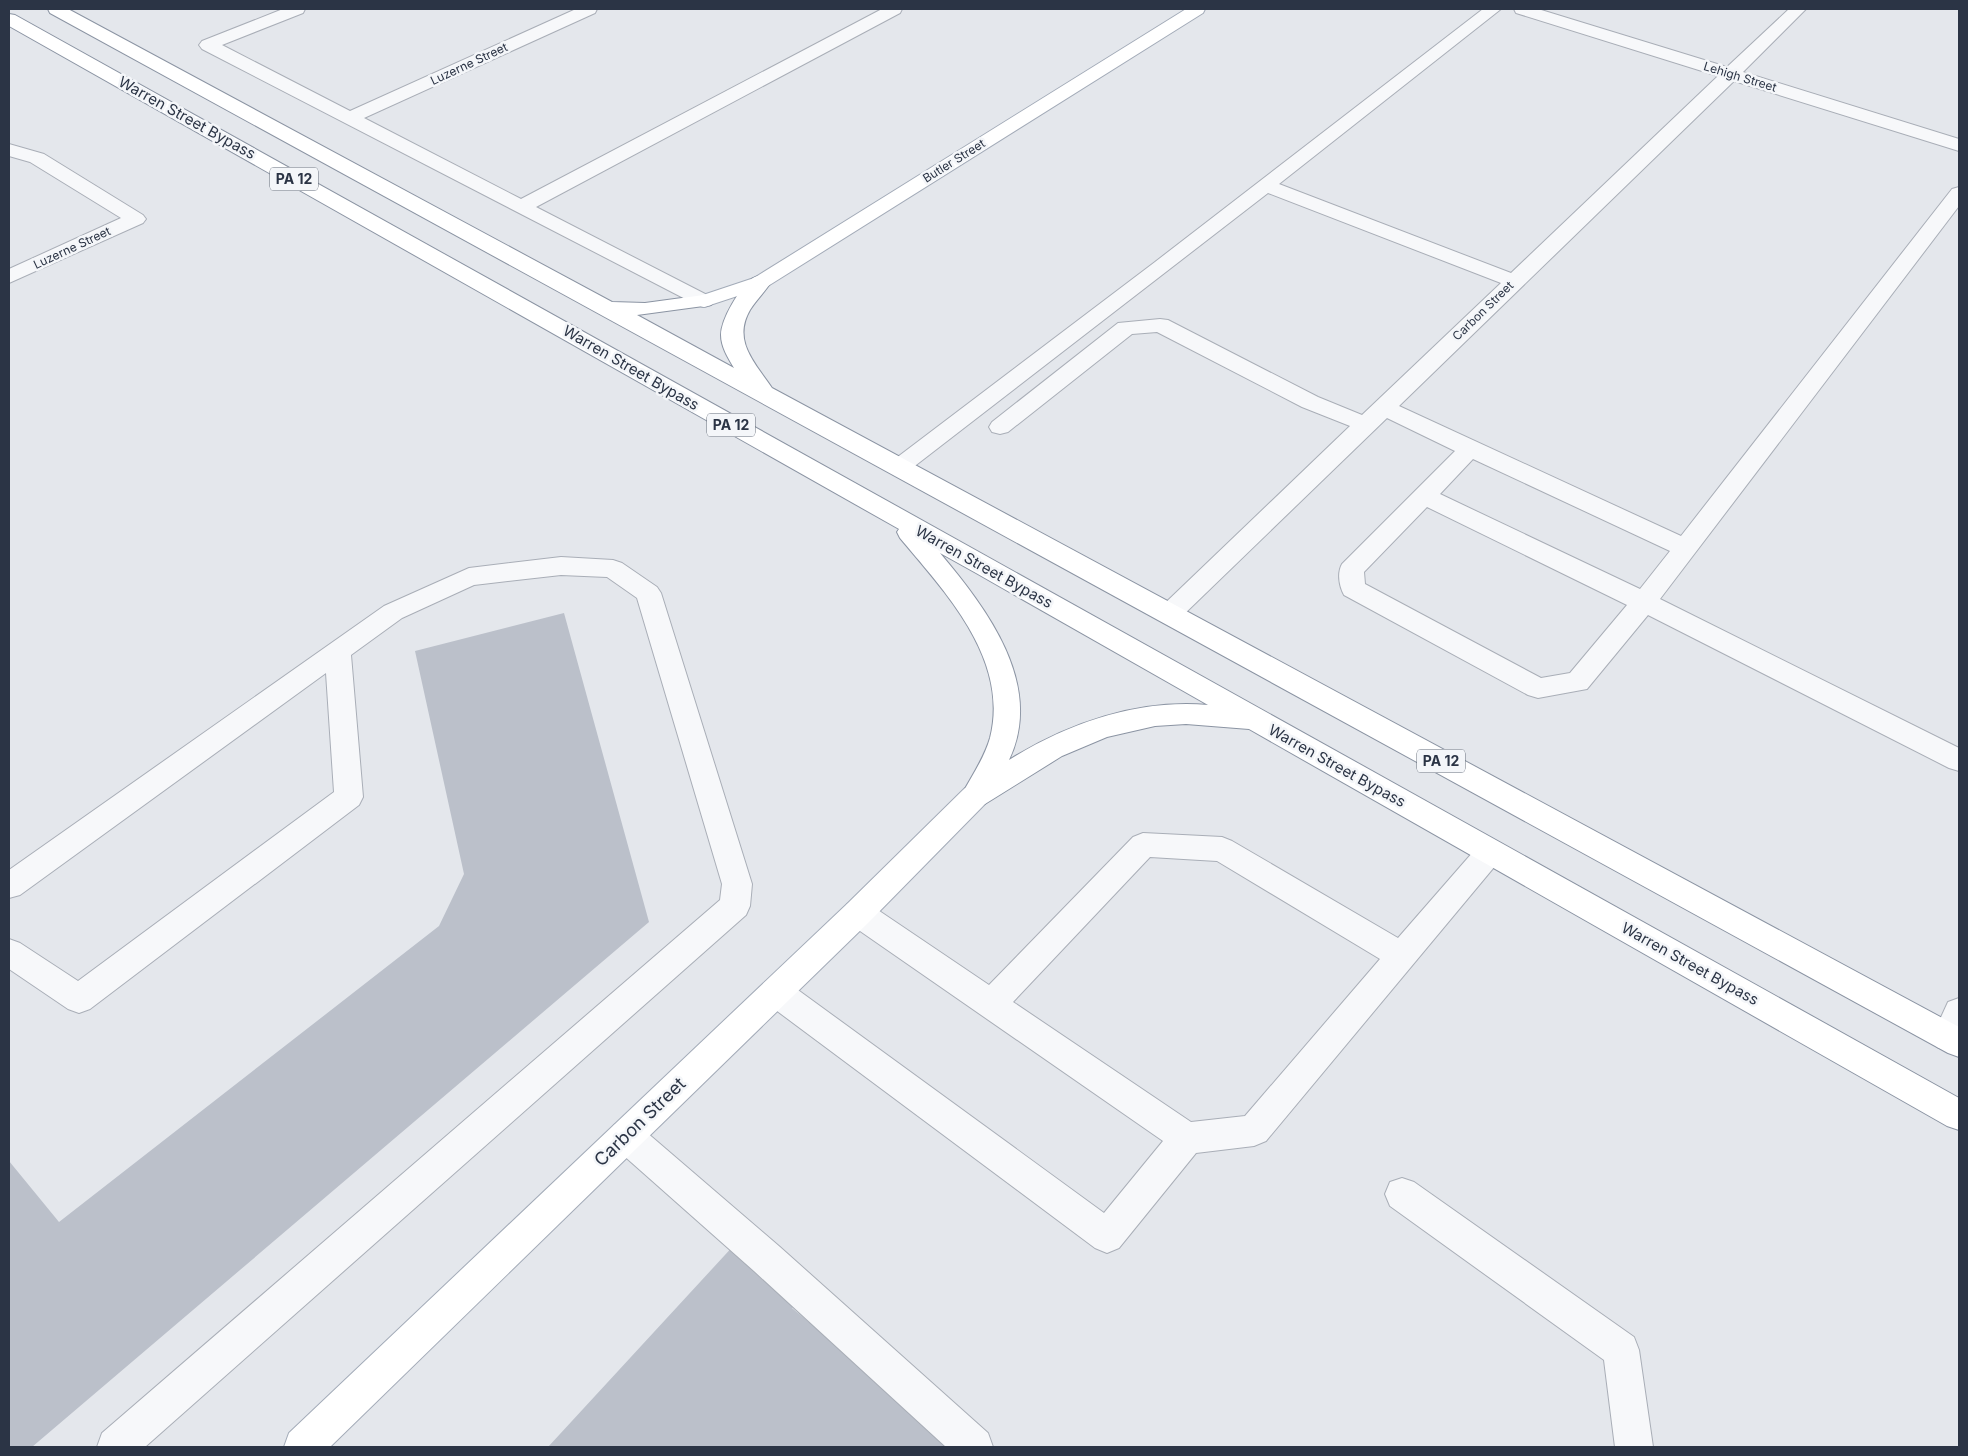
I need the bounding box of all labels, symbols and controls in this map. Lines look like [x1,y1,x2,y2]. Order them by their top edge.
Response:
street label: Luzerne Street [428,39,510,88]
street label: Lehigh Street [1702,58,1778,95]
street label: Warren Street Bypass [115,72,259,163]
street label: Butler Street [920,135,988,186]
road number: PA 12 [270,168,318,190]
street label: Luzerne Street [31,223,113,272]
street label: Carbon Street [1449,278,1516,344]
street label: Warren Street Bypass [560,321,703,414]
road number: PA 12 [707,414,755,436]
street label: Warren Street Bypass [912,521,1056,612]
street label: Warren Street Bypass [1265,720,1409,811]
road number: PA 12 [1417,749,1465,772]
street label: Warren Street Bypass [1618,918,1762,1009]
street label: Carbon Street [590,1073,690,1170]

